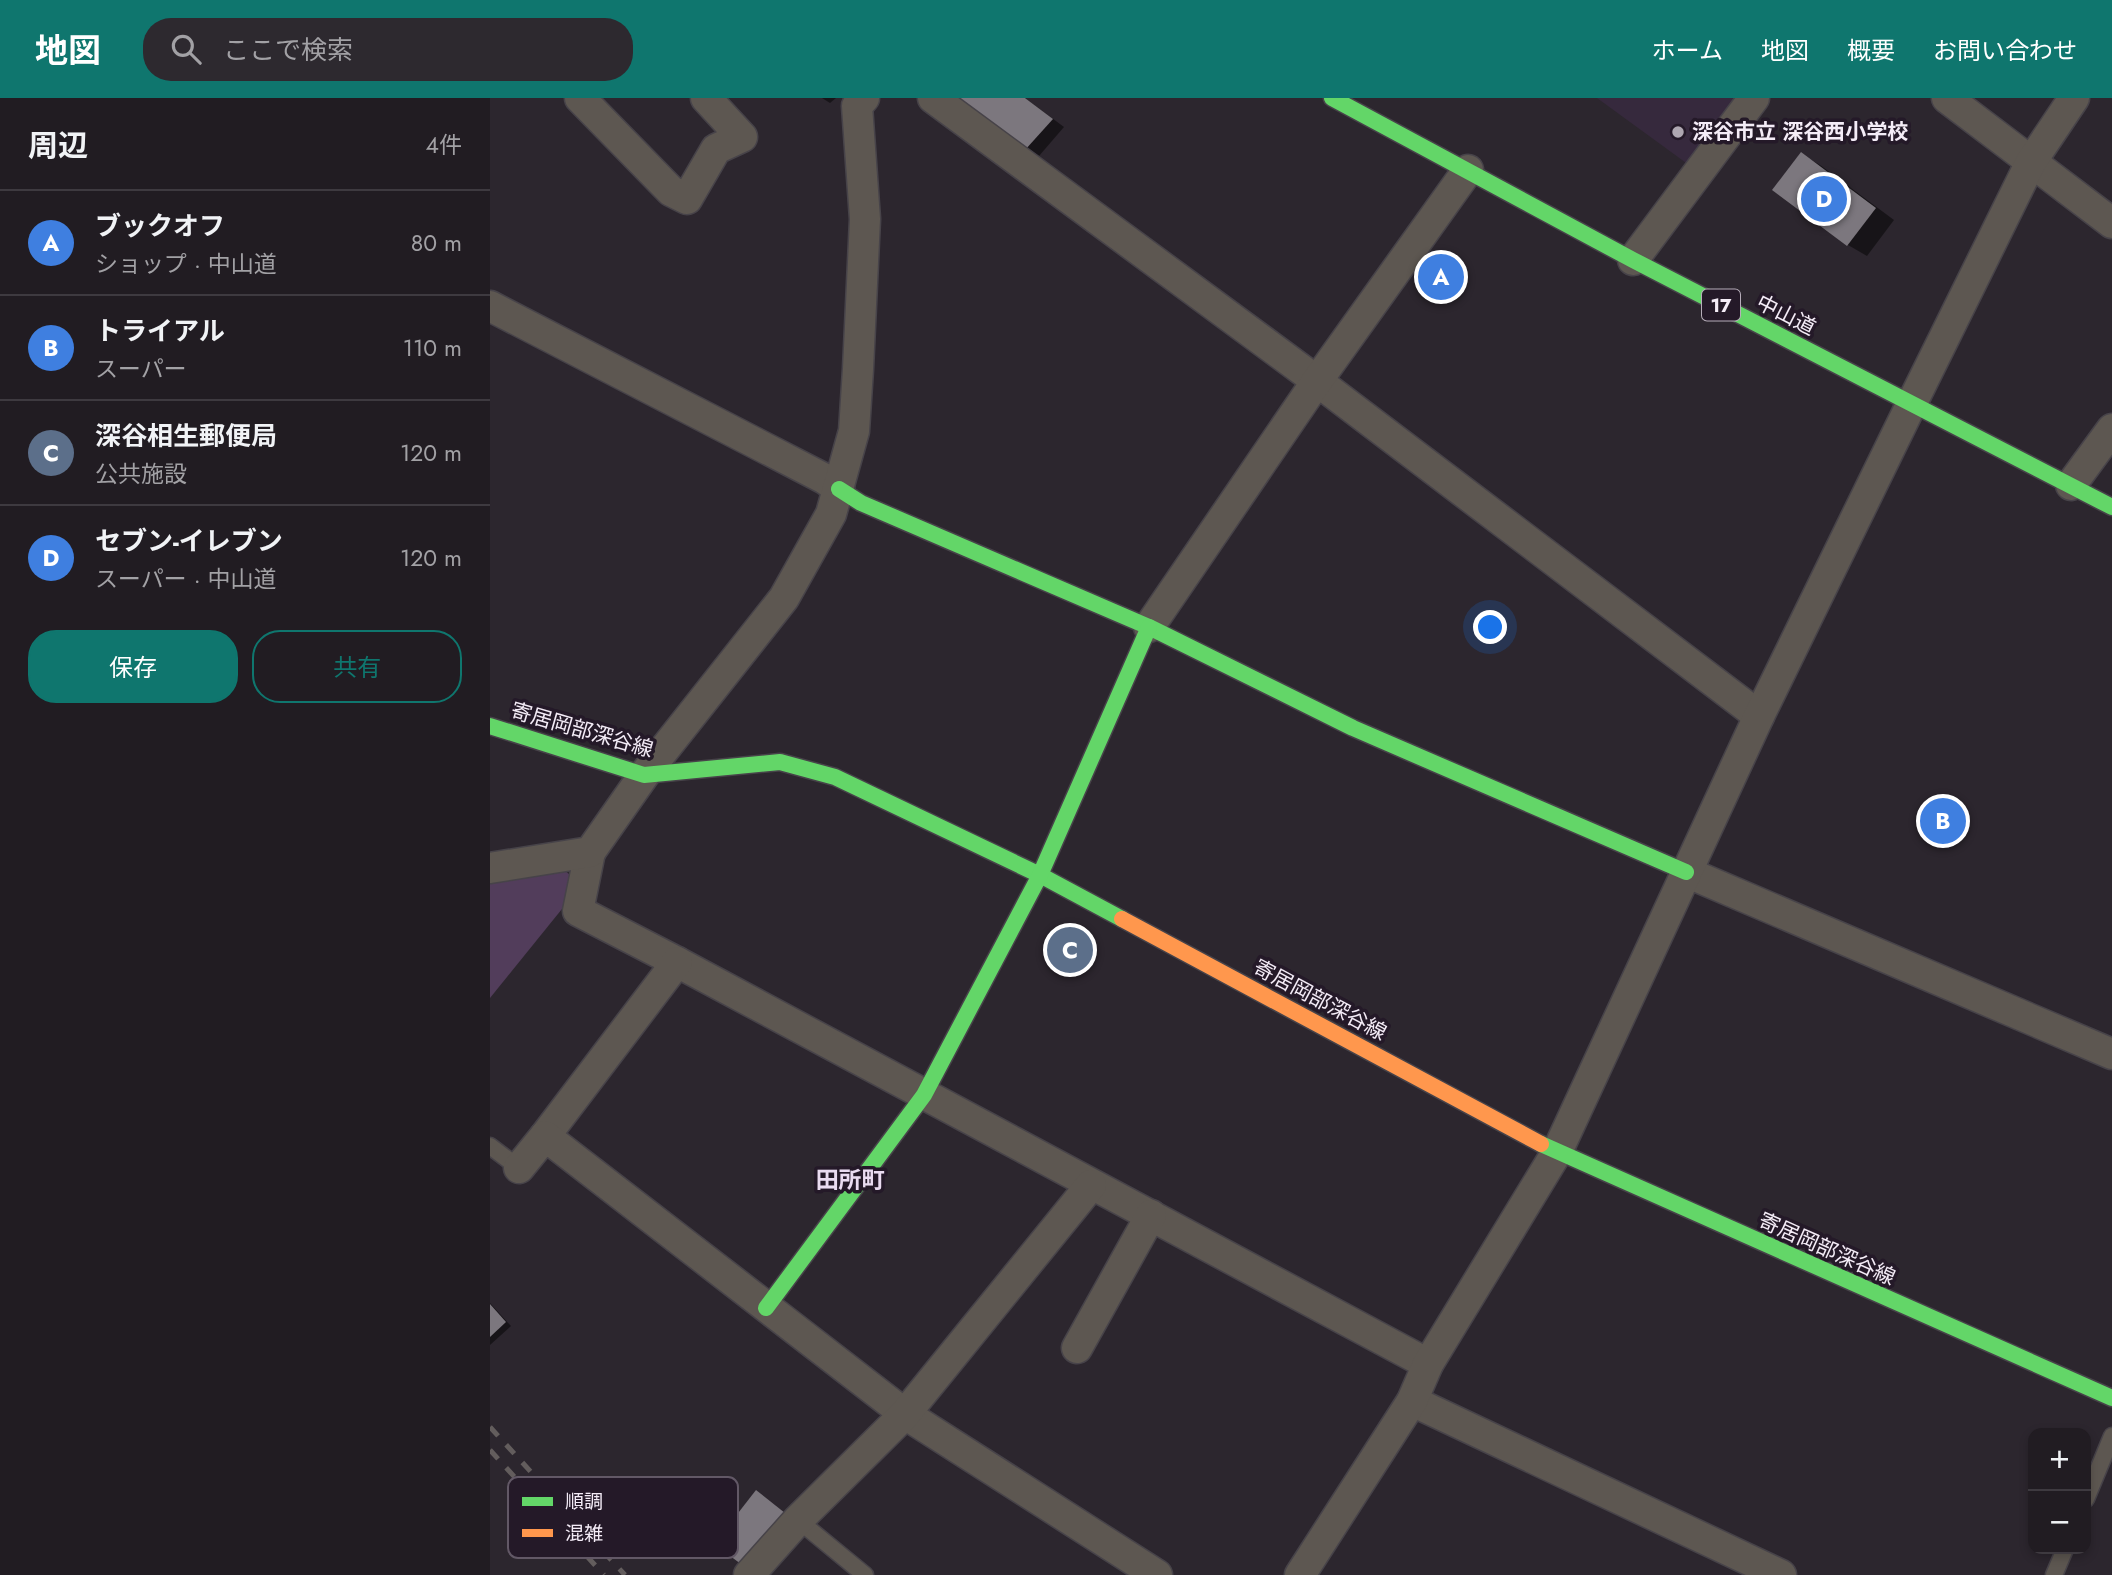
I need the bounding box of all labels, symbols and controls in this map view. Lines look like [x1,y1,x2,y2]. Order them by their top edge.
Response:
search box [143,18,633,81]
text: 地図 [35,27,101,74]
icon: search [167,30,205,68]
text: ここで検索 [223,31,353,69]
text: ホーム [1652,33,1723,68]
text: 地図 [1761,33,1809,68]
text: 概要 [1847,33,1895,68]
text: お問い合わせ [1933,33,2077,68]
place label: 深谷市立 深谷西小学校 [1692,117,1908,147]
text: 周辺 [28,124,88,167]
marker: 深谷市立 深谷西小学校 [1670,124,1686,140]
text: 4件 [426,128,462,162]
pin: D [1801,173,1847,225]
text: ブックオフ [95,207,225,245]
text: A [43,226,59,260]
text: 80 m [411,226,462,260]
text: ショップ · 中山道 [95,247,277,281]
pin: A [1418,251,1464,303]
street label: 中山道 [1751,287,1821,343]
road number: 17 [1702,290,1740,321]
text: トライアル [95,312,225,350]
text: B [43,331,59,365]
text: 110 m [403,331,462,365]
text: スーパー [95,352,187,386]
text: 深谷相生郵便局 [95,417,277,455]
text: C [43,436,59,470]
text: 120 m [400,436,462,470]
text: 公共施設 [95,457,187,491]
text: セブン-イレブン [95,522,283,560]
text: D [43,541,59,575]
text: 120 m [400,541,462,575]
text: スーパー · 中山道 [95,562,276,596]
your location [1473,610,1507,644]
button: 保存 [28,630,238,703]
button: 共有 [252,630,462,703]
street label: 寄居岡部深谷線 [507,695,657,765]
pin: B [1920,795,1966,847]
pin: C [1047,924,1093,976]
street label: 寄居岡部深谷線 [1248,952,1392,1048]
district label: 田所町 [816,1163,885,1197]
street label: 寄居岡部深谷線 [1754,1205,1900,1293]
map controls [2028,1428,2091,1554]
button: + [2028,1428,2091,1491]
legend [508,1477,738,1558]
text: 順調 [565,1488,603,1515]
button: − [2028,1491,2091,1554]
text: 混雑 [565,1520,603,1547]

